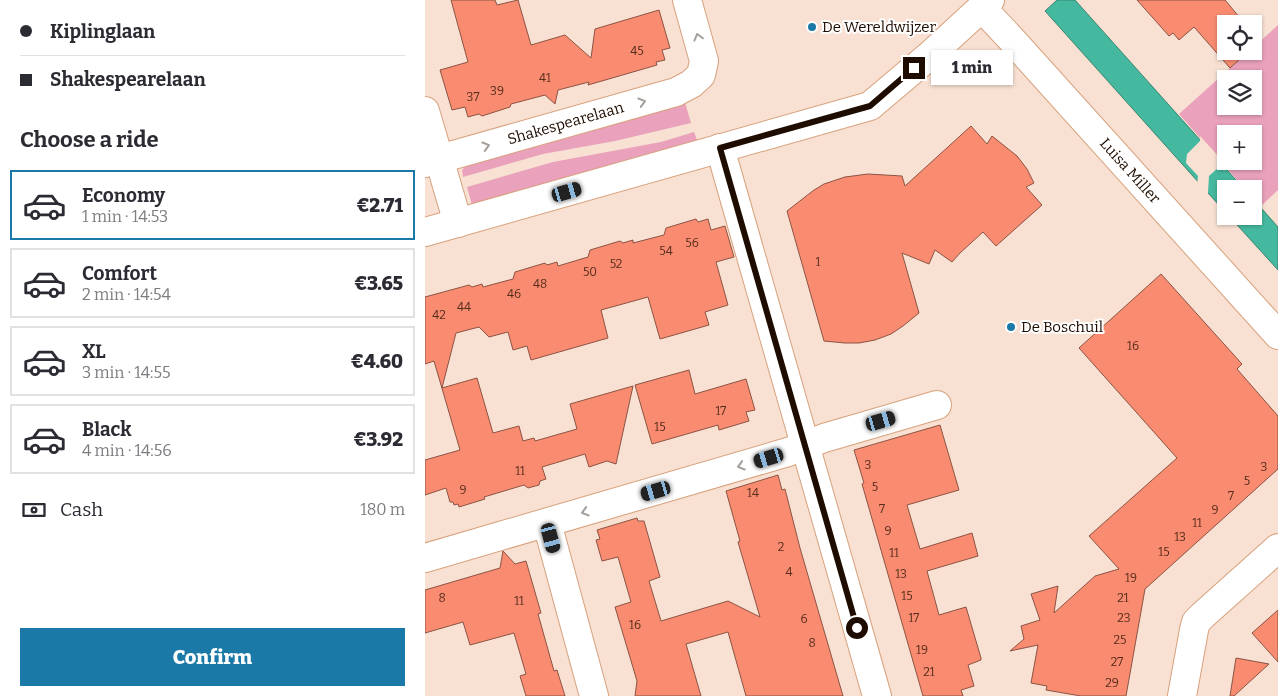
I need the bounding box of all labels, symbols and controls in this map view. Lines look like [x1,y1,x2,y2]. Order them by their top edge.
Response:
map controls [1217,15,1262,225]
button: locate [1217,15,1262,60]
place label: De Wereldwijzer [822,18,937,36]
text: Kiplinglaan [50,20,155,43]
marker: De Wereldwijzer [806,21,818,33]
one-way arrow [693,34,703,42]
house number: 45 [630,44,644,58]
callout: 1 min [931,50,1014,86]
route end [903,57,925,79]
text: 1 min [952,58,992,77]
text: Shakespearelaan [50,68,206,91]
button: layers [1217,70,1262,115]
house number: 41 [539,71,551,85]
house number: 39 [490,84,504,98]
house number: 37 [467,90,479,104]
one-way arrow [638,97,646,107]
street label: Shakespearelaan [505,98,626,148]
button: + [1217,125,1262,170]
text: Choose a ride [20,126,159,153]
street label: Luisa Miller [1096,134,1164,207]
one-way arrow [481,141,490,152]
button: − [1217,180,1262,225]
car [550,181,583,203]
icon: car [22,183,67,228]
text: Economy [82,184,165,207]
text: €2.71 [356,194,403,217]
text: 1 min · 14:53 [82,207,168,226]
house number: 56 [685,236,699,250]
house number: 54 [659,244,673,258]
house number: 1 [816,255,821,269]
house number: 52 [610,257,622,271]
icon: car [22,261,67,306]
text: Comfort [82,262,157,285]
house number: 50 [583,265,597,279]
text: €3.65 [354,272,403,295]
house number: 48 [533,277,547,291]
text: 2 min · 14:54 [82,285,171,304]
house number: 46 [507,287,521,301]
house number: 44 [457,300,471,314]
house number: 42 [432,308,446,322]
place label: De Boschuil [1021,318,1103,336]
marker: De Boschuil [1005,321,1017,333]
icon: car [22,339,67,384]
house number: 16 [1127,339,1139,353]
text: XL [82,340,106,363]
text: €4.60 [351,350,403,373]
text: 3 min · 14:55 [82,363,171,382]
house number: 17 [716,404,726,418]
car [864,410,897,432]
icon: car [22,417,67,462]
text: Black [82,418,132,441]
house number: 15 [654,420,666,434]
text: €3.92 [353,428,403,451]
text: 4 min · 14:56 [82,441,172,460]
car [752,446,785,470]
house number: 3 [865,458,872,472]
one-way arrow [737,460,746,470]
house number: 3 [1261,460,1268,474]
house number: 11 [515,464,525,478]
house number: 5 [1244,474,1250,488]
car [639,480,672,502]
house number: 5 [872,480,878,494]
house number: 9 [459,483,467,497]
house number: 14 [747,486,759,500]
house number: 7 [1228,489,1234,503]
icon: cash [20,496,48,524]
text: Cash [60,498,103,521]
text: 180 m [360,500,405,519]
house number: 7 [879,502,885,516]
house number: 9 [1211,503,1219,517]
one-way arrow [582,507,590,517]
house number: 11 [1192,516,1202,530]
car [539,522,562,554]
house number: 9 [884,524,892,538]
house number: 13 [1174,530,1186,544]
house number: 2 [778,540,784,554]
house number: 15 [1158,545,1170,559]
house number: 11 [889,546,899,560]
house number: 4 [785,565,793,579]
house number: 13 [895,567,907,581]
house number: 19 [1125,571,1137,585]
house number: 15 [901,589,913,603]
house number: 8 [438,591,446,605]
house number: 21 [1117,591,1129,605]
house number: 11 [514,594,524,608]
house number: 17 [909,611,919,625]
house number: 23 [1117,611,1131,625]
house number: 6 [800,612,808,626]
route start [846,617,868,639]
house number: 16 [629,618,641,632]
button: Confirm [20,628,405,686]
house number: 25 [1114,633,1126,647]
house number: 8 [808,636,816,650]
house number: 19 [916,643,928,657]
house number: 27 [1111,655,1123,669]
house number: 21 [923,665,935,679]
house number: 29 [1105,676,1119,690]

